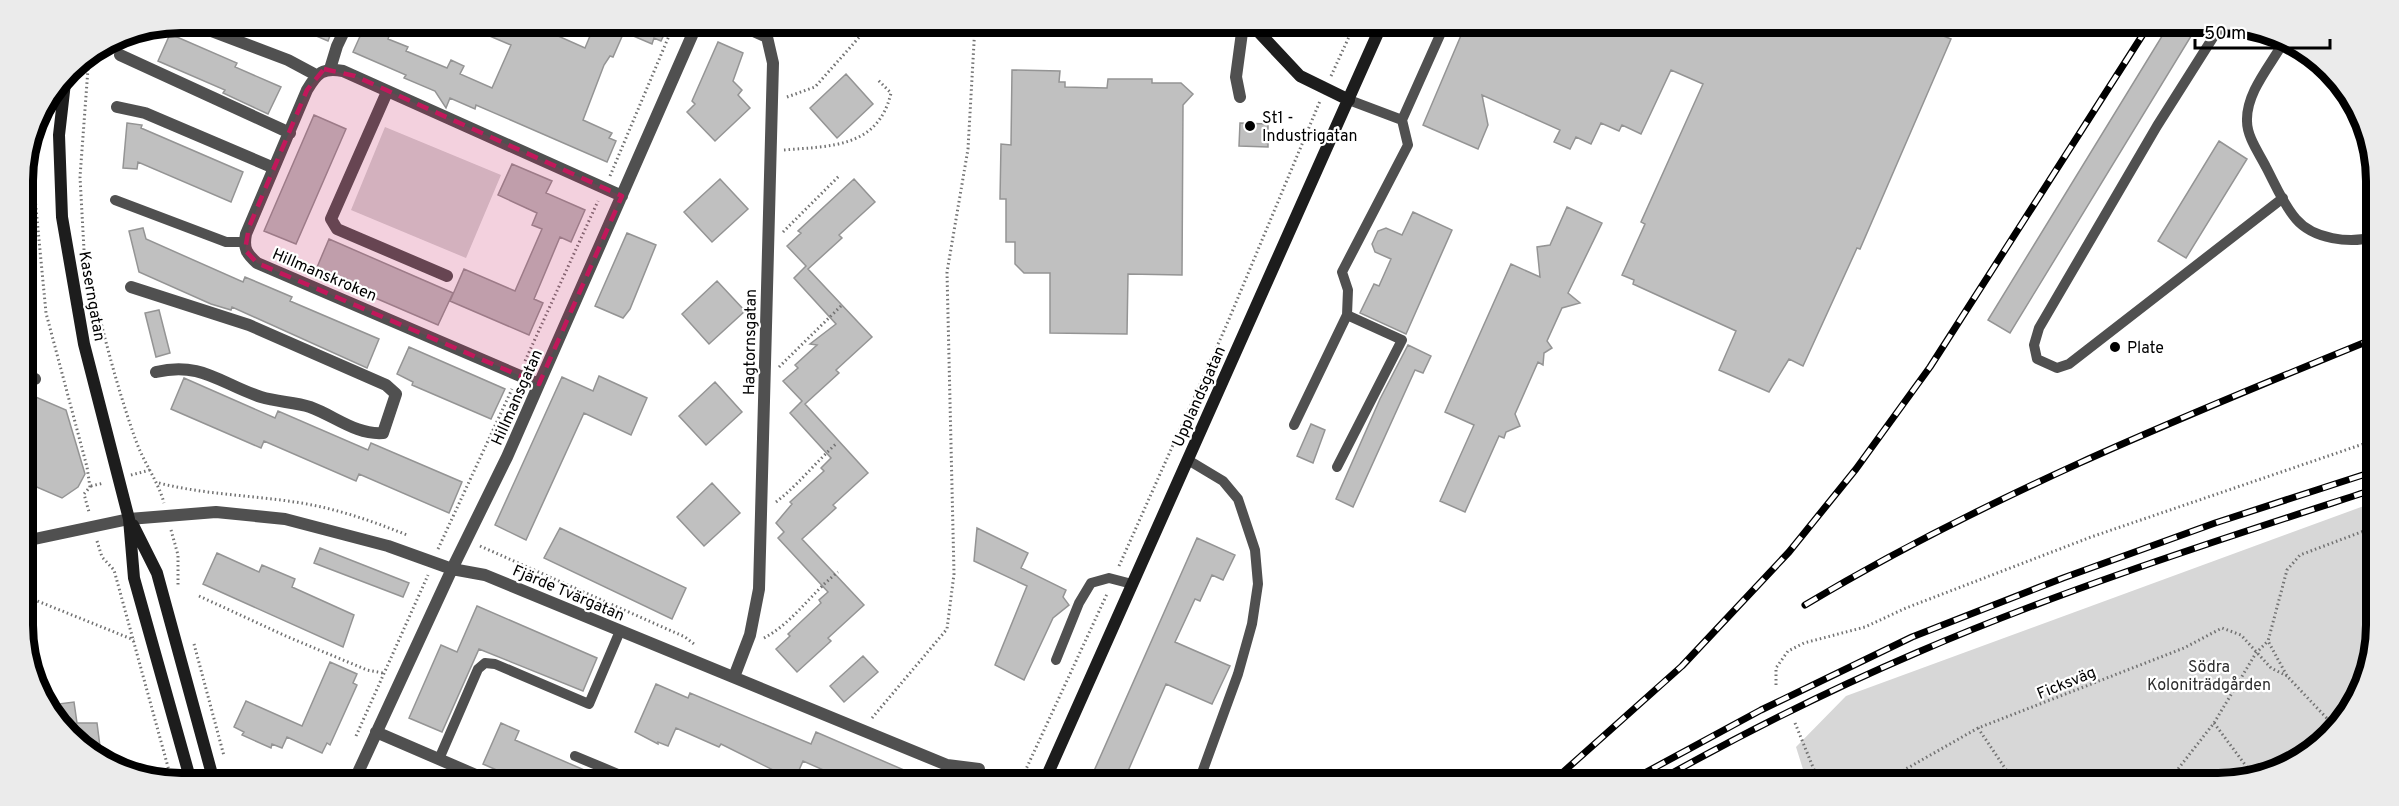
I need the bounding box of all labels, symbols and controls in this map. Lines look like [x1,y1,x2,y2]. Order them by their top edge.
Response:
scale bar [2195,12,2330,50]
text: 50 m [2204,23,2246,46]
place label: St1 - Industrigatan [1262,109,1358,147]
marker: St1 - Industrigatan [1243,119,1257,133]
street label: Hillmanskroken [269,245,379,307]
street label: Kaserngatan [73,250,109,343]
street label: Hagtornsgatan [740,289,762,395]
place label: Plate [2127,339,2164,359]
marker: Plate [2108,340,2122,354]
street label: Upplandsgatan [1169,343,1231,450]
street label: Hillmansgatan [488,347,548,449]
street label: Fjärde Tvärgatan [509,561,627,626]
park label: Södra Koloniträdgården [2147,658,2271,696]
street label: Ficksväg [2034,663,2099,705]

